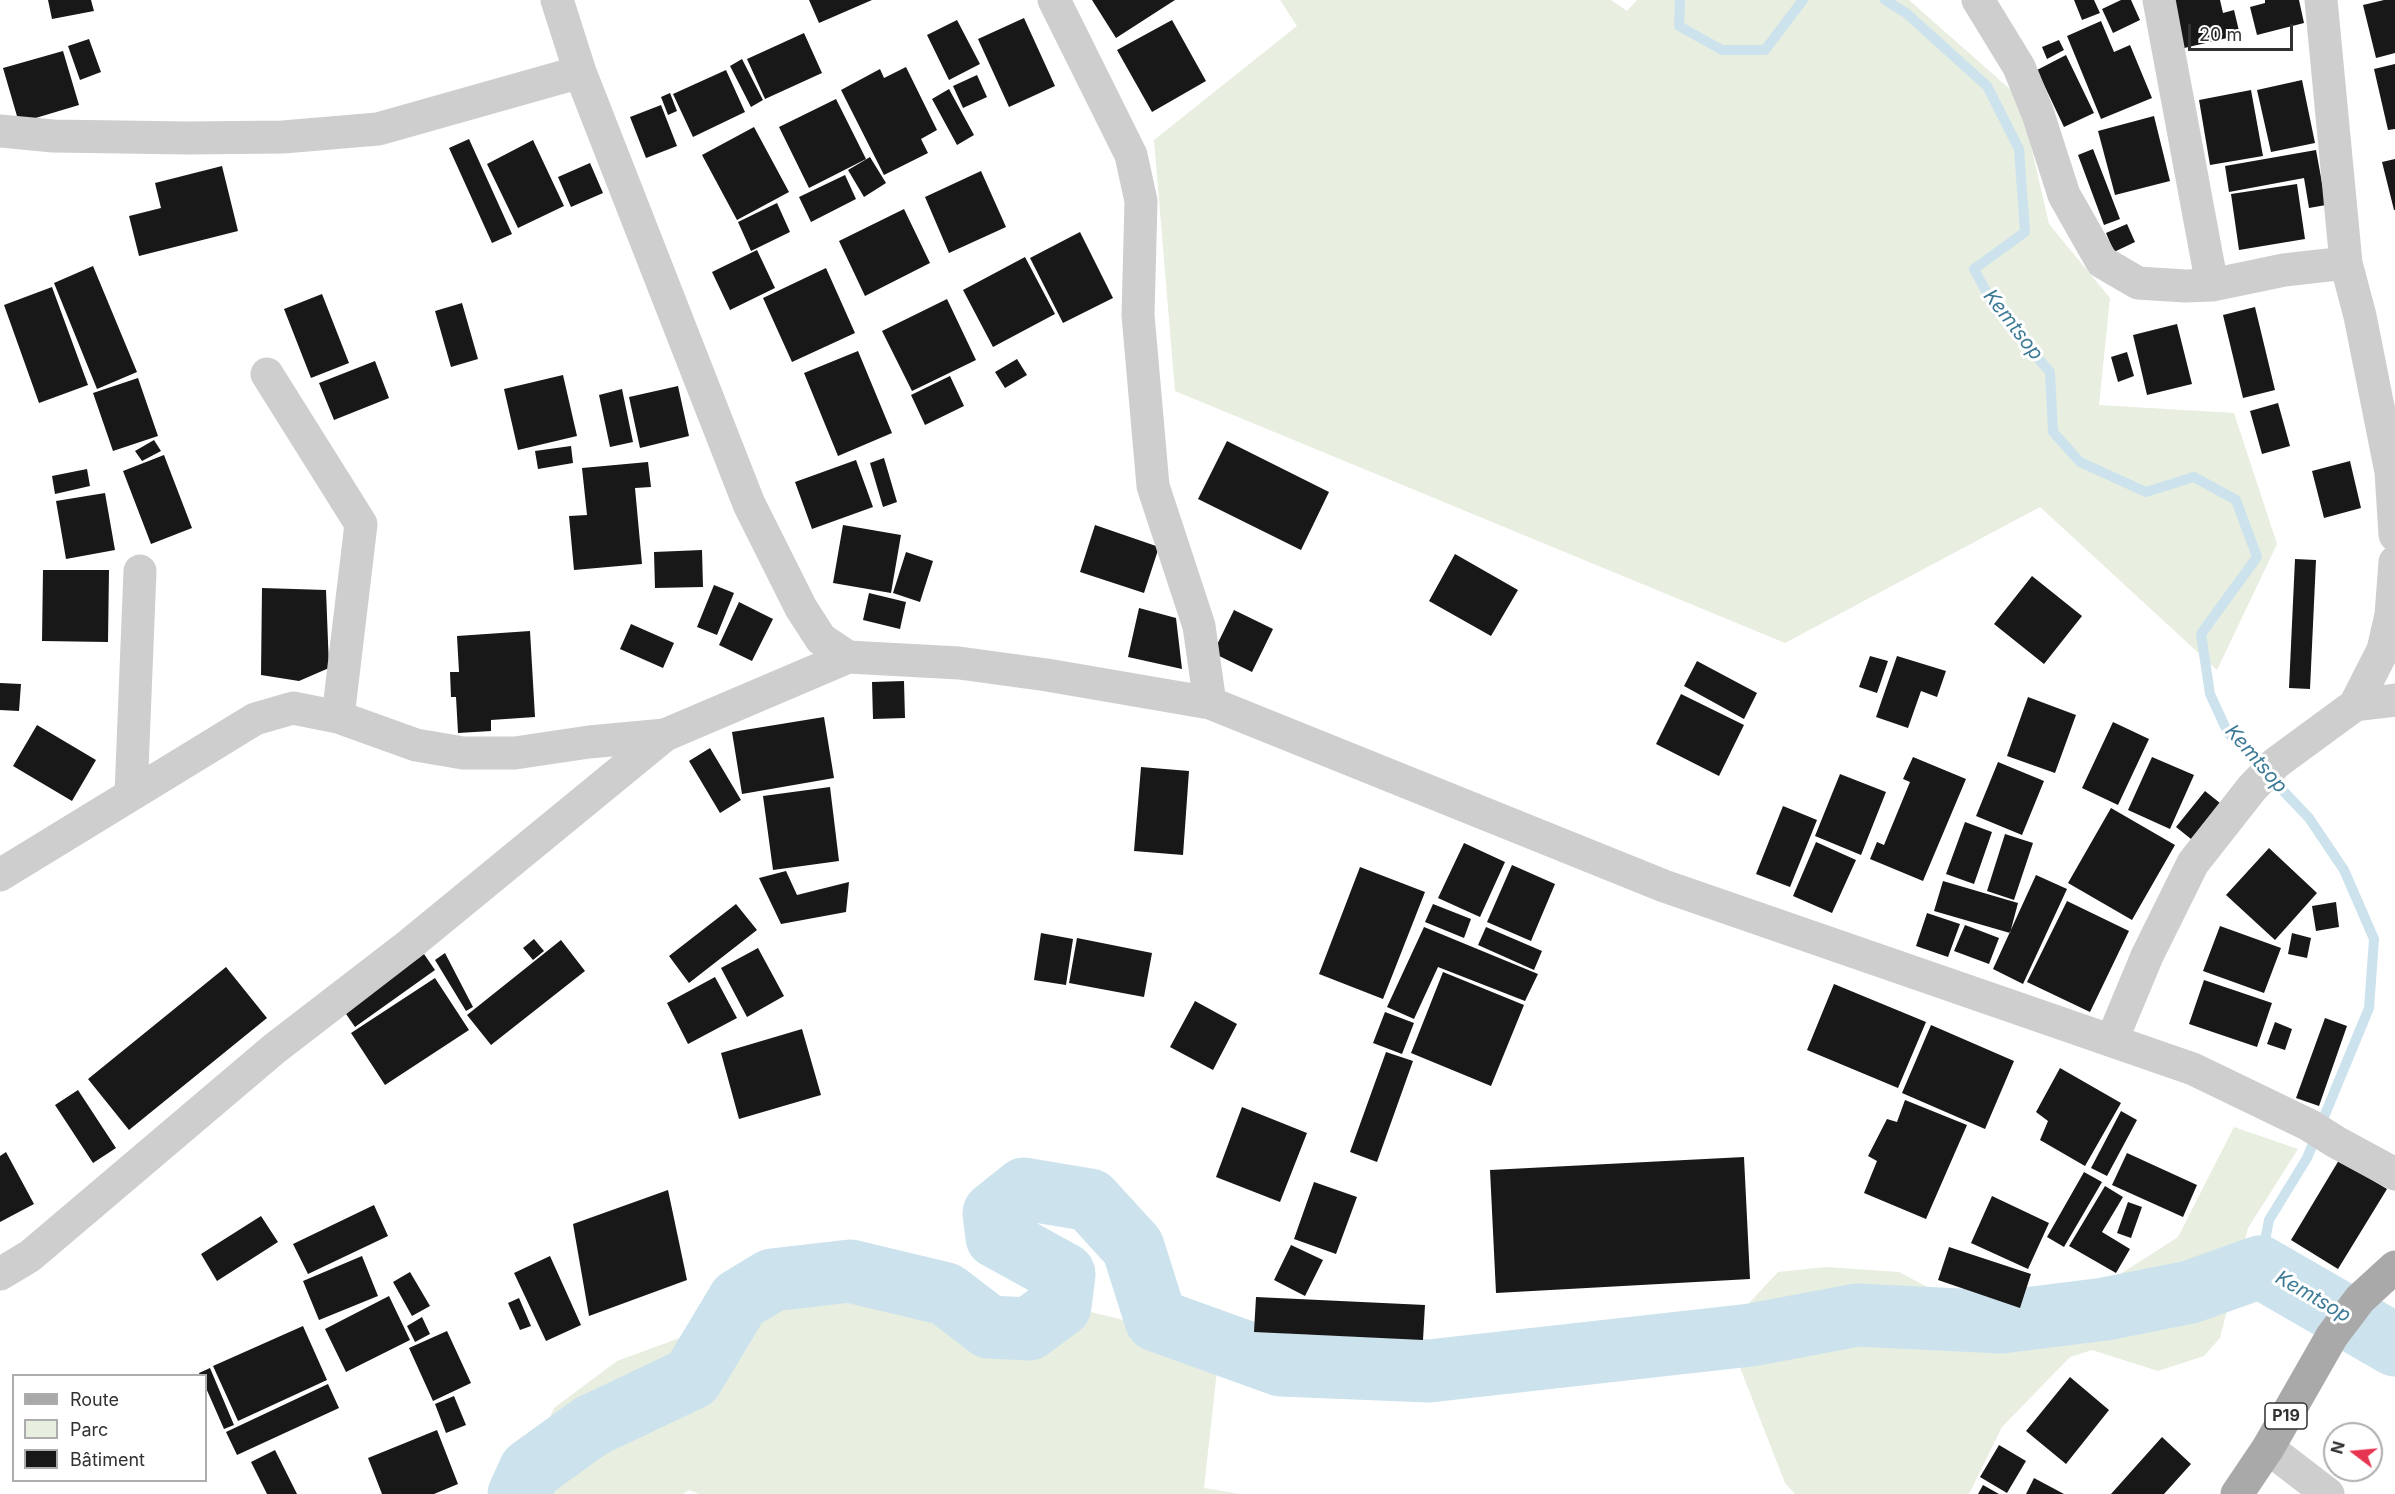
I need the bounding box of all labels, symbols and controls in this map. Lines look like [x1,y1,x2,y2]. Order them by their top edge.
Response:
scale bar [2191,12,2296,50]
text: 20 m [2199,24,2242,45]
water label: Kemtsop [1978,285,2048,365]
water label: Kemtsop [2220,720,2292,798]
water label: Kemtsop [2271,1266,2355,1328]
legend [12,1374,207,1482]
text: Route [70,1389,119,1410]
road number: P19 [2265,1403,2307,1429]
text: Parc [70,1419,108,1440]
north arrow [2323,1422,2383,1482]
text: N [2326,1439,2349,1456]
text: Bâtiment [70,1449,145,1470]

